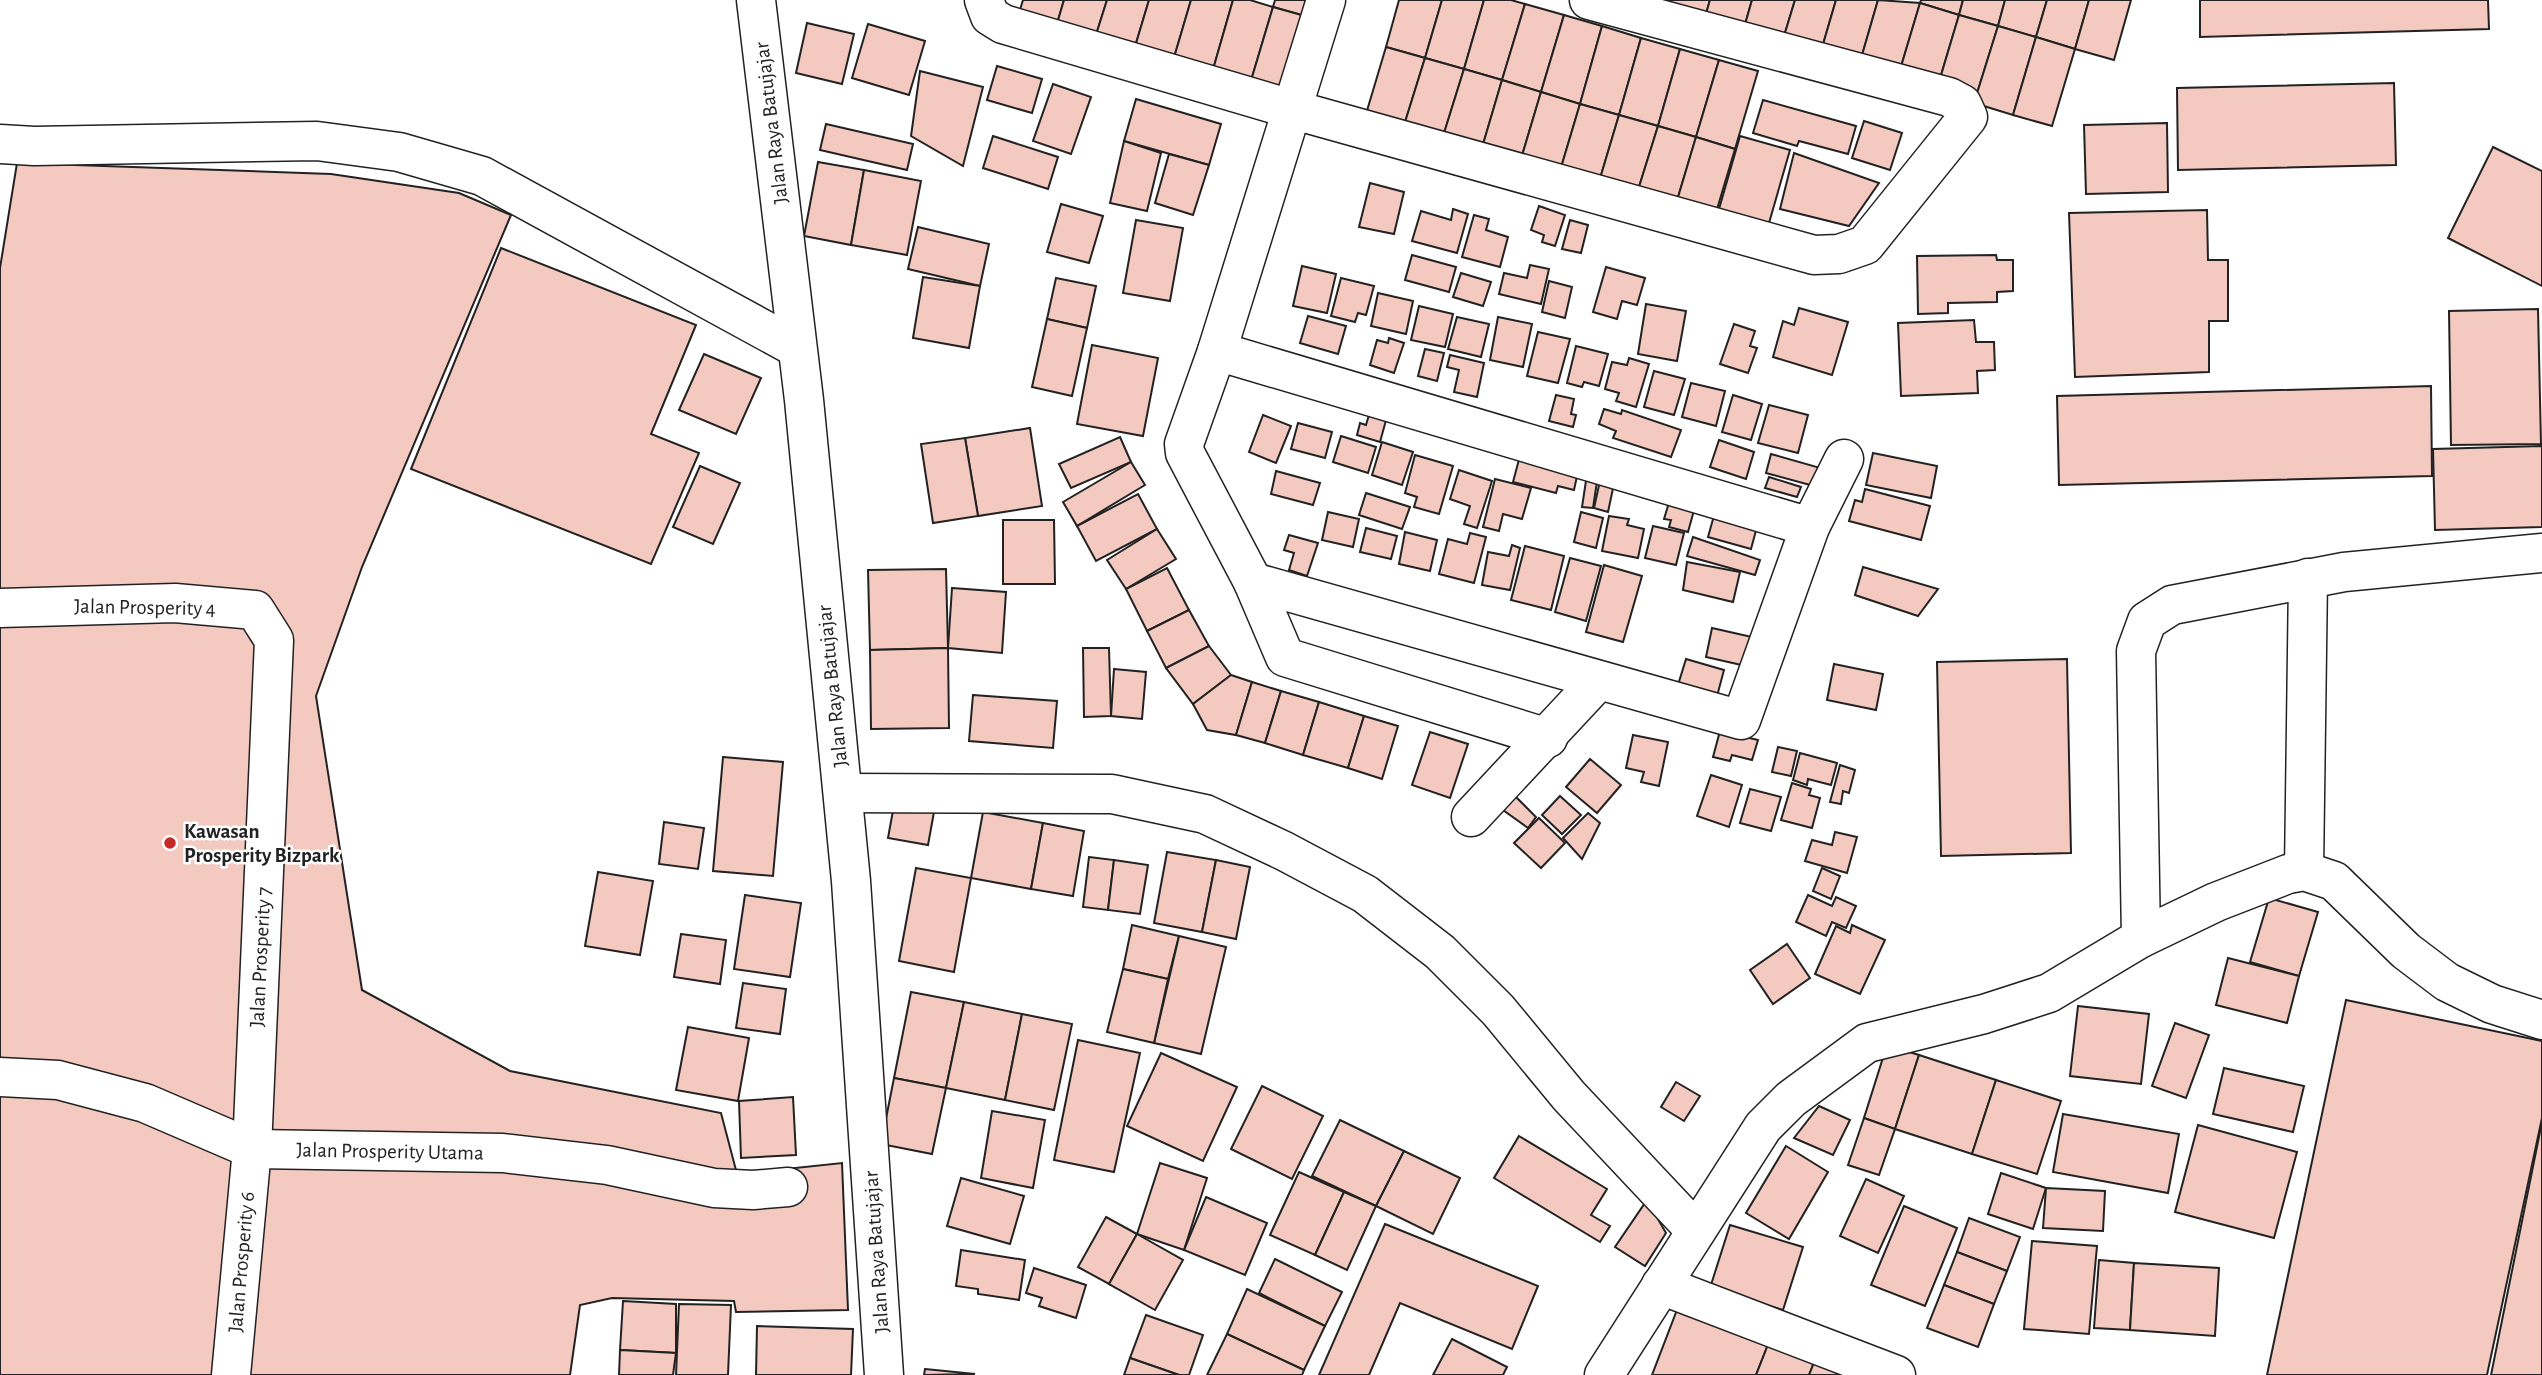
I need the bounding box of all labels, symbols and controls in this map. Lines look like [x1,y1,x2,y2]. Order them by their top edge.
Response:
street label: Jalan Raya Batujajar [751,41,792,205]
street label: Jalan Prosperity 4 [74,596,216,619]
street label: Jalan Raya Batujajar [814,604,851,768]
place label: Kawasan Prosperity Bizpark [184,821,340,866]
marker: Kawasan Prosperity Bizpark [162,835,178,851]
street label: Jalan Prosperity 7 [246,886,275,1028]
street label: Jalan Prosperity Utama [296,1139,484,1164]
street label: Jalan Raya Batujajar [860,1170,893,1334]
street label: Jalan Prosperity 6 [225,1191,258,1333]

